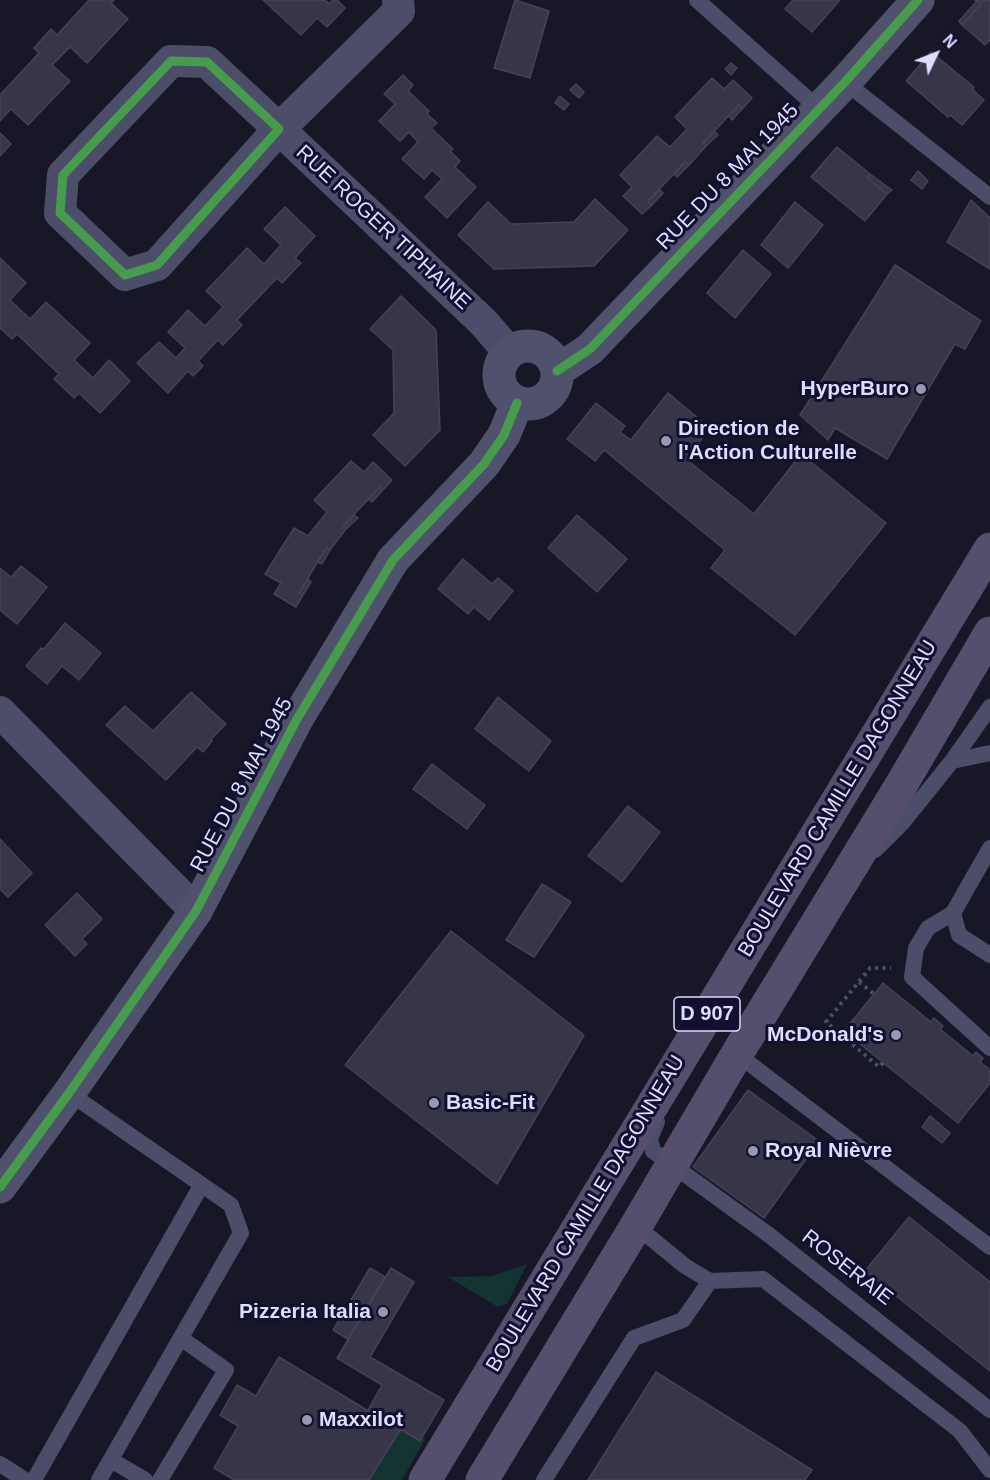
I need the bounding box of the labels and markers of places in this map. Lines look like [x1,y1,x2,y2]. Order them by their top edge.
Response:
place label: HyperBuro [800,376,909,402]
marker: HyperBuro [914,382,928,396]
place label: Direction de l'Action Culturelle [678,416,857,466]
marker: Direction de l'Action Culturelle [659,434,673,448]
place label: McDonald's [767,1022,884,1048]
marker: McDonald's [889,1028,903,1042]
place label: Basic-Fit [446,1090,535,1116]
marker: Basic-Fit [427,1096,441,1110]
place label: Royal Nièvre [765,1138,892,1164]
marker: Royal Nièvre [746,1144,760,1158]
place label: Pizzeria Italia [239,1299,371,1325]
marker: Pizzeria Italia [376,1305,390,1319]
place label: Maxxilot [319,1407,403,1433]
marker: Maxxilot [300,1413,314,1427]

